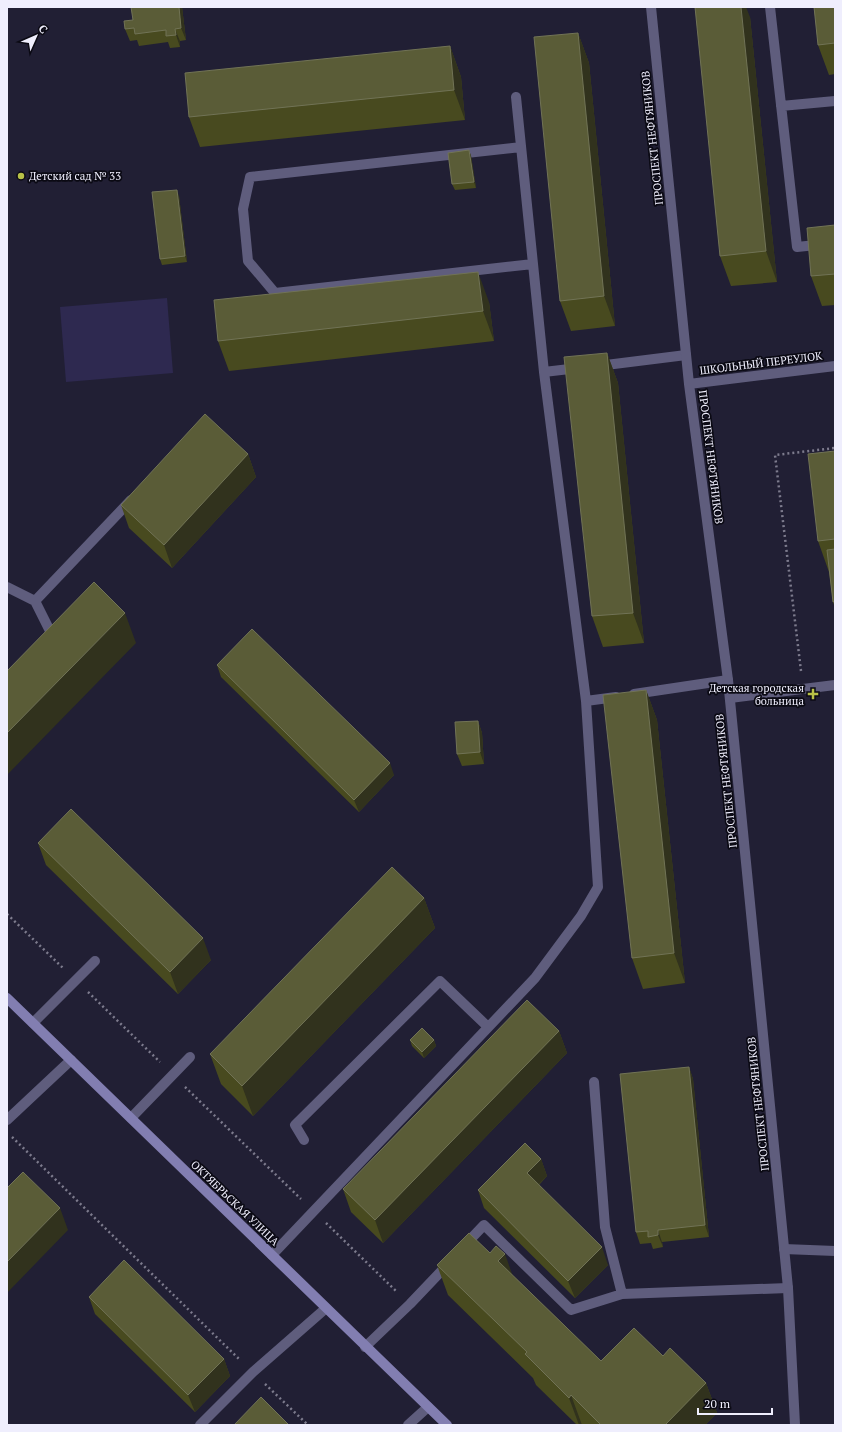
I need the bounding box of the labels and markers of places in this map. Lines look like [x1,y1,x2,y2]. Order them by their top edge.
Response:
place label: Детский сад № 33 [29,169,121,183]
marker: Детский сад № 33 [16,171,26,181]
place label: Детская городская больница [709,681,804,708]
marker: Детская городская больница [807,688,819,700]

